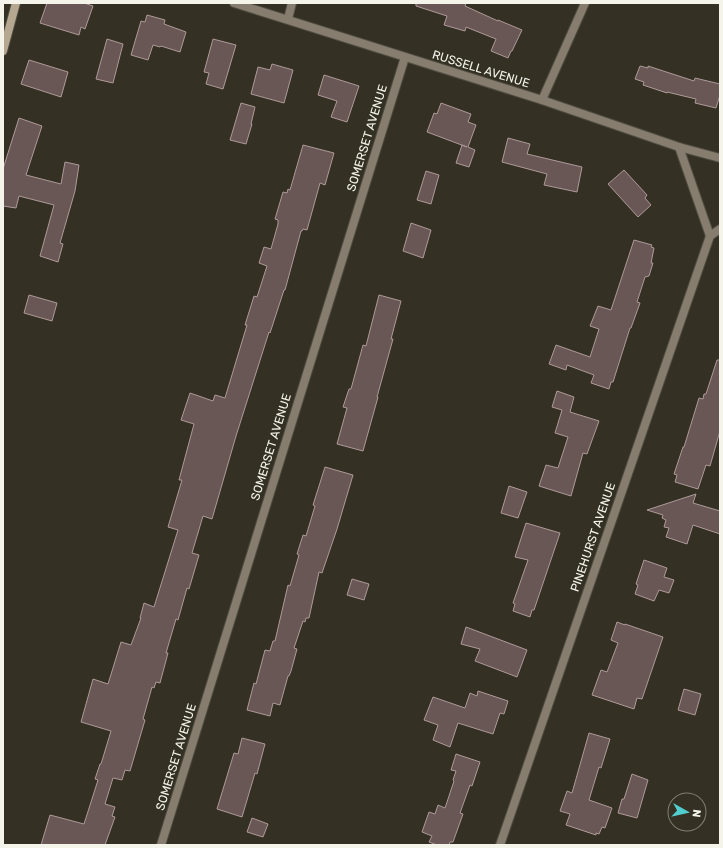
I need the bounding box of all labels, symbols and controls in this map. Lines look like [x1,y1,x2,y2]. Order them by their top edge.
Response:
street label: RUSSELL AVENUE [431,48,531,90]
street label: SOMERSET AVENUE [344,83,390,193]
street label: SOMERSET AVENUE [248,392,294,502]
street label: PINEHURST AVENUE [568,481,618,593]
street label: SOMERSET AVENUE [153,702,199,812]
north arrow [667,792,707,832]
text: N [689,808,703,818]

